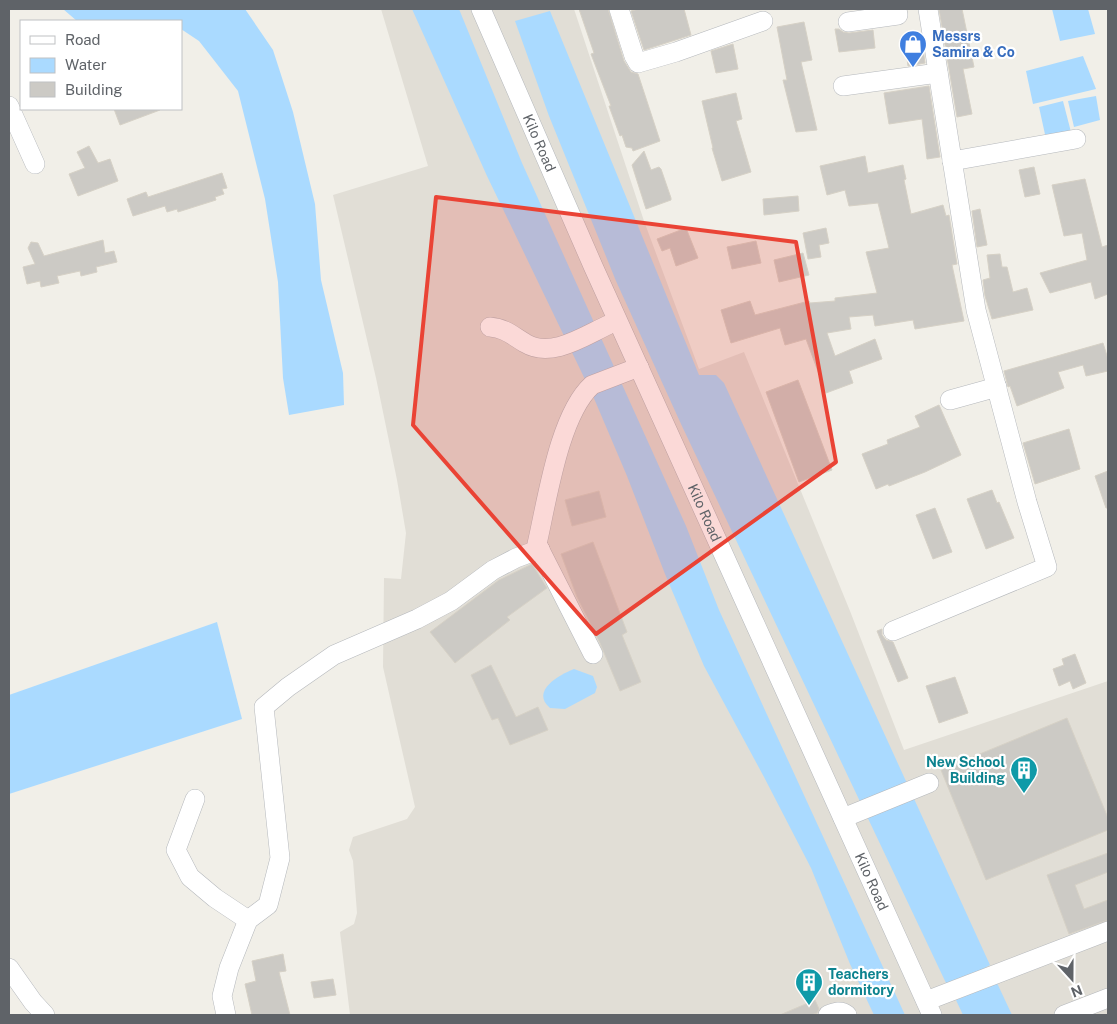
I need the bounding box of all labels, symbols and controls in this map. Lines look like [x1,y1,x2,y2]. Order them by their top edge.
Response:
legend [20,20,182,110]
place label: Messrs Samira & Co [932,28,1015,60]
shop icon: Messrs Samira & Co [898,29,928,68]
text: Road [65,31,101,48]
text: Water [65,56,107,73]
text: Building [65,81,123,98]
street label: Kilo Road [520,111,559,174]
street label: Kilo Road [685,481,725,544]
place label: New School Building [926,754,1005,786]
building icon: New School Building [1009,755,1039,794]
street label: Kilo Road [852,850,892,913]
north arrow [1047,954,1097,1004]
place label: Teachers dormitory [828,966,894,998]
building icon: Teachers dormitory [794,967,824,1006]
text: N [1069,982,1085,1001]

